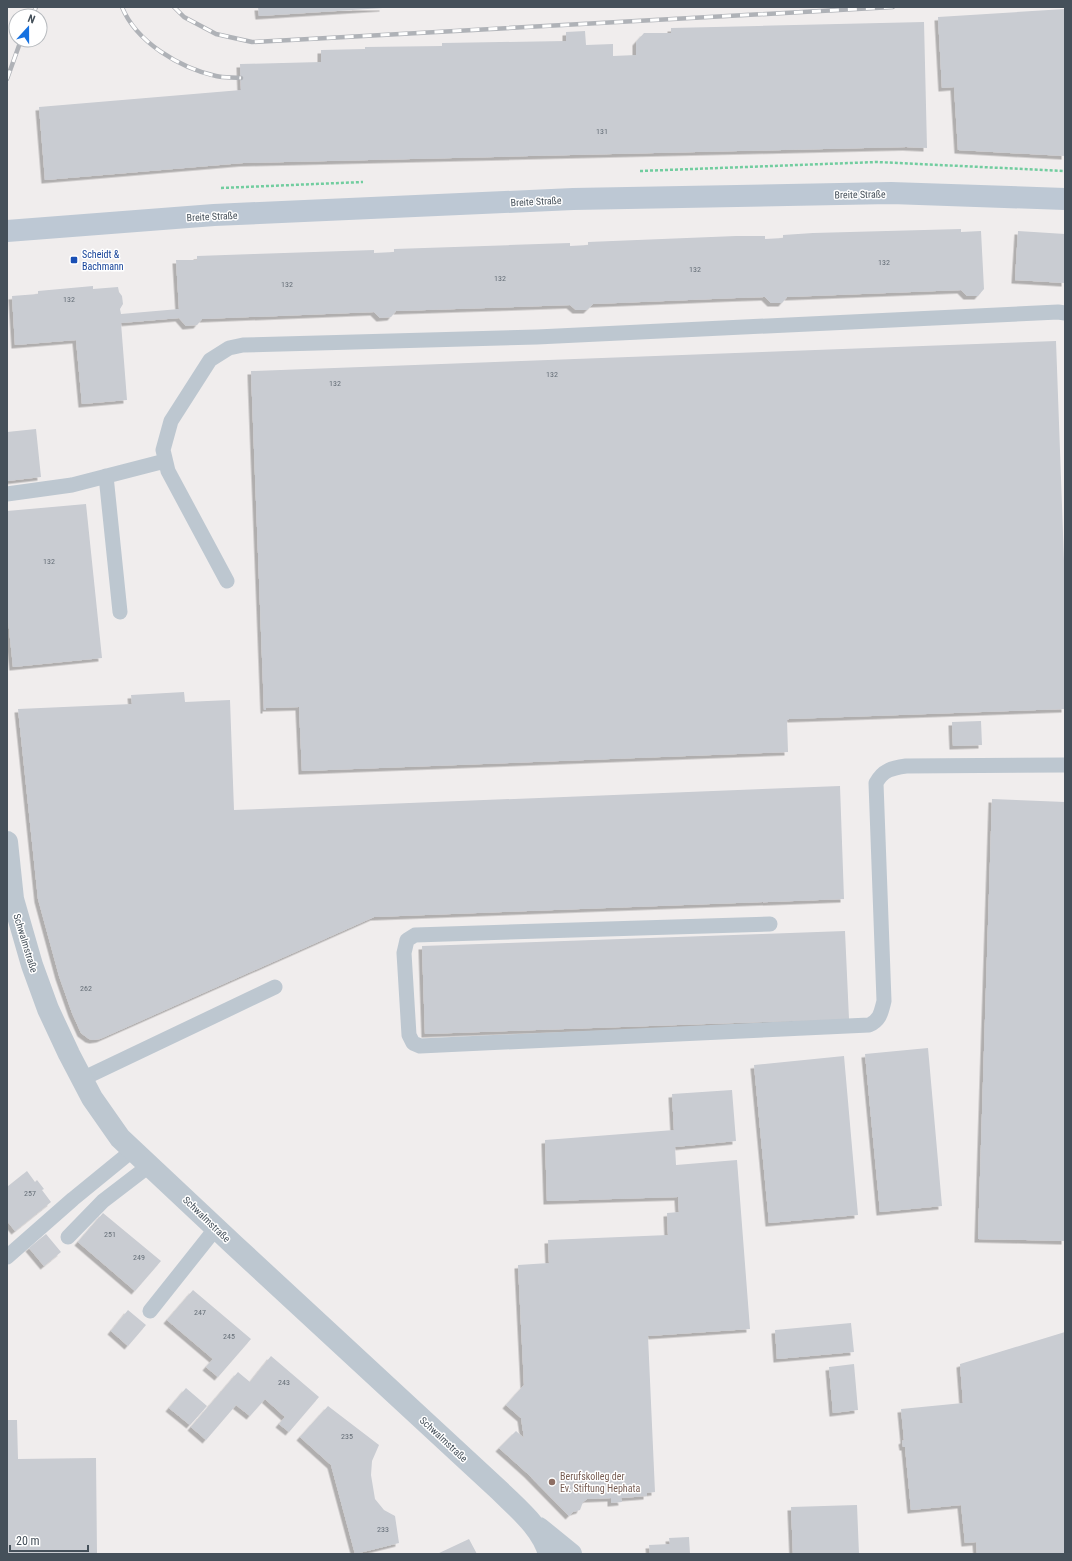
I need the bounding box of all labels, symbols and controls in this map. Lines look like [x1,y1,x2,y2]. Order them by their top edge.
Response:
north arrow [8,8,48,48]
text: N [26,12,37,26]
house number: 131 [596,127,608,136]
street label: Breite Straße [834,189,886,200]
street label: Breite Straße [510,195,562,208]
street label: Breite Straße [186,210,238,223]
place label: Scheidt & Bachmann [82,249,124,272]
marker: Scheidt & Bachmann [69,255,79,265]
house number: 132 [878,258,890,267]
house number: 132 [689,265,701,274]
house number: 132 [494,274,506,283]
house number: 132 [281,280,293,289]
house number: 132 [63,295,75,304]
house number: 132 [546,370,558,379]
house number: 132 [329,379,341,388]
house number: 132 [43,557,55,566]
street label: Schwalmstraße [11,912,40,974]
house number: 262 [80,984,92,993]
house number: 257 [24,1189,36,1198]
street label: Schwalmstraße [181,1194,233,1245]
house number: 251 [104,1230,116,1239]
house number: 249 [133,1253,145,1262]
house number: 247 [194,1308,206,1317]
house number: 245 [223,1332,235,1341]
house number: 243 [278,1378,290,1387]
street label: Schwalmstraße [418,1415,470,1464]
house number: 235 [341,1432,353,1441]
place label: Berufskolleg der Ev. Stiftung Hephata [560,1471,640,1494]
marker: Berufskolleg der Ev. Stiftung Hephata [547,1477,557,1487]
house number: 233 [377,1525,389,1534]
scale bar [10,1527,88,1553]
text: 20 m [16,1534,40,1548]

